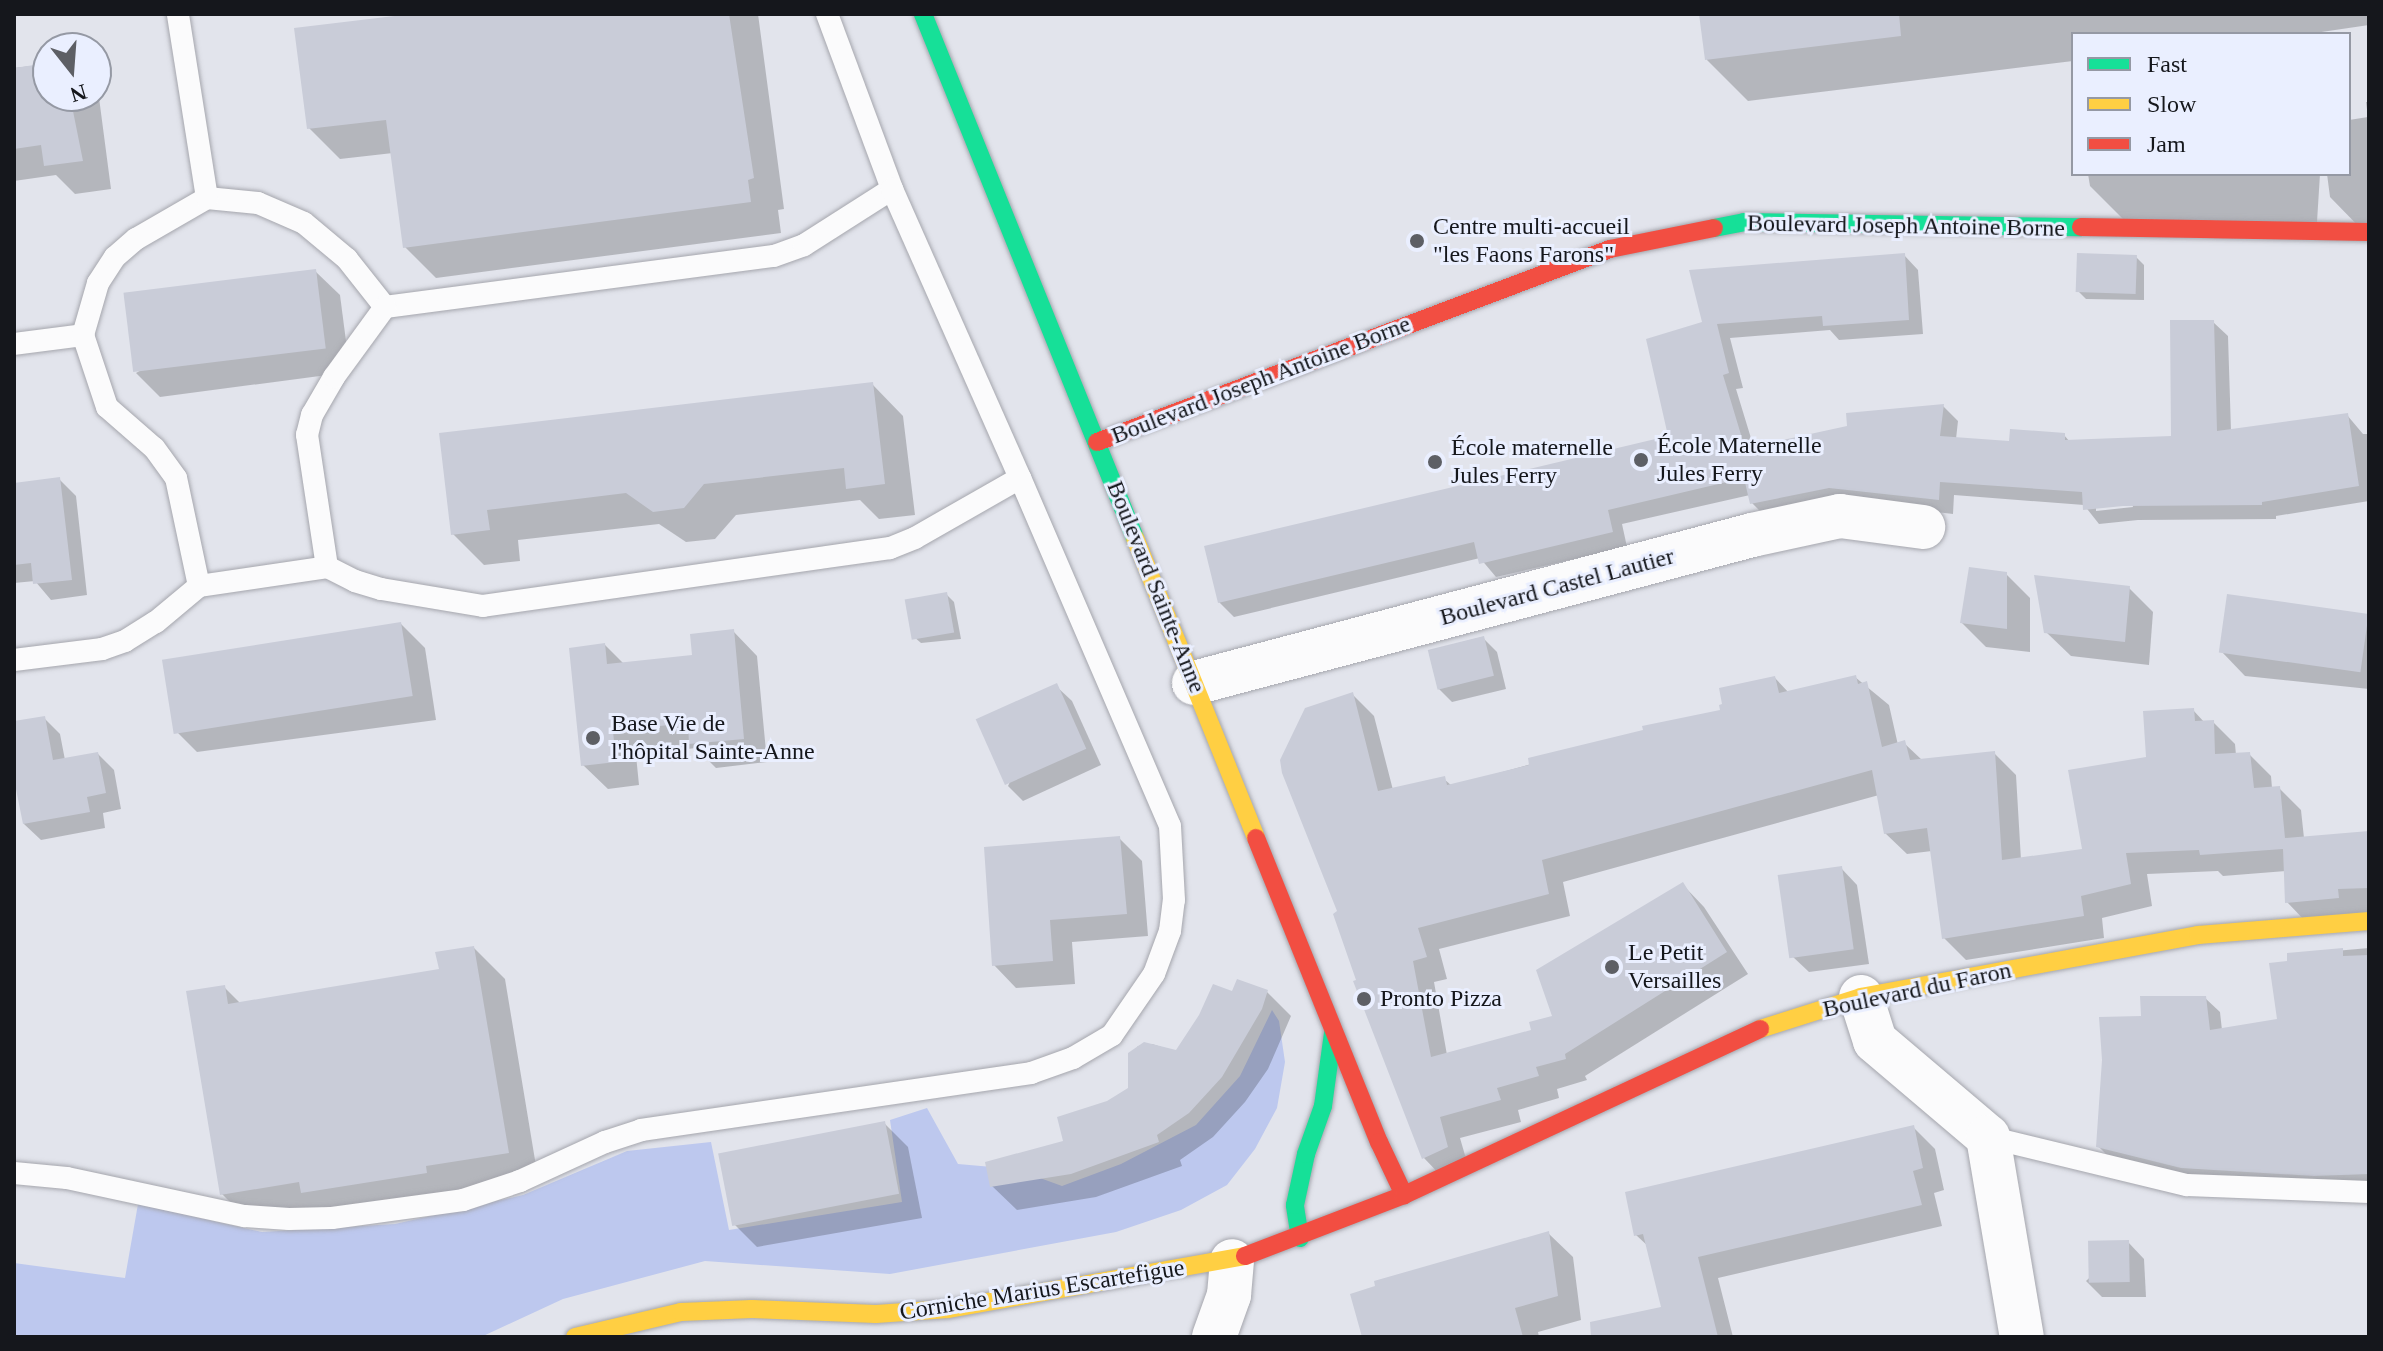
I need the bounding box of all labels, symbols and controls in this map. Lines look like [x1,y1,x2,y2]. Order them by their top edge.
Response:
north arrow [32,32,112,112]
legend [2071,32,2351,176]
text: Fast [2147,51,2187,77]
text: N [67,79,90,108]
text: Slow [2147,91,2196,117]
text: Jam [2147,131,2186,157]
street label: Boulevard Joseph Antoine Borne [1746,209,2066,243]
place label: Centre multi-accueil "les Faons Farons" [1433,213,1630,269]
marker: Centre multi-accueil "les Faons Farons" [1408,232,1426,250]
street label: Boulevard Joseph Antoine Borne [1107,309,1415,451]
place label: École Maternelle Jules Ferry [1657,432,1822,488]
place label: École maternelle Jules Ferry [1451,434,1613,490]
marker: École Maternelle Jules Ferry [1632,451,1650,469]
marker: École maternelle Jules Ferry [1426,453,1444,471]
street label: Boulevard Sainte-Anne [1100,477,1212,697]
street label: Boulevard Castel Lautier [1437,542,1677,632]
place label: Base Vie de l'hôpital Sainte-Anne [611,710,815,766]
marker: Base Vie de l'hôpital Sainte-Anne [582,727,604,749]
place label: Le Petit Versailles [1628,939,1721,995]
street label: Boulevard du Faron [1820,956,2014,1024]
marker: Le Petit Versailles [1603,958,1621,976]
place label: Pronto Pizza [1380,985,1502,1013]
marker: Pronto Pizza [1355,990,1373,1008]
street label: Corniche Marius Escartefigue [898,1253,1186,1327]

